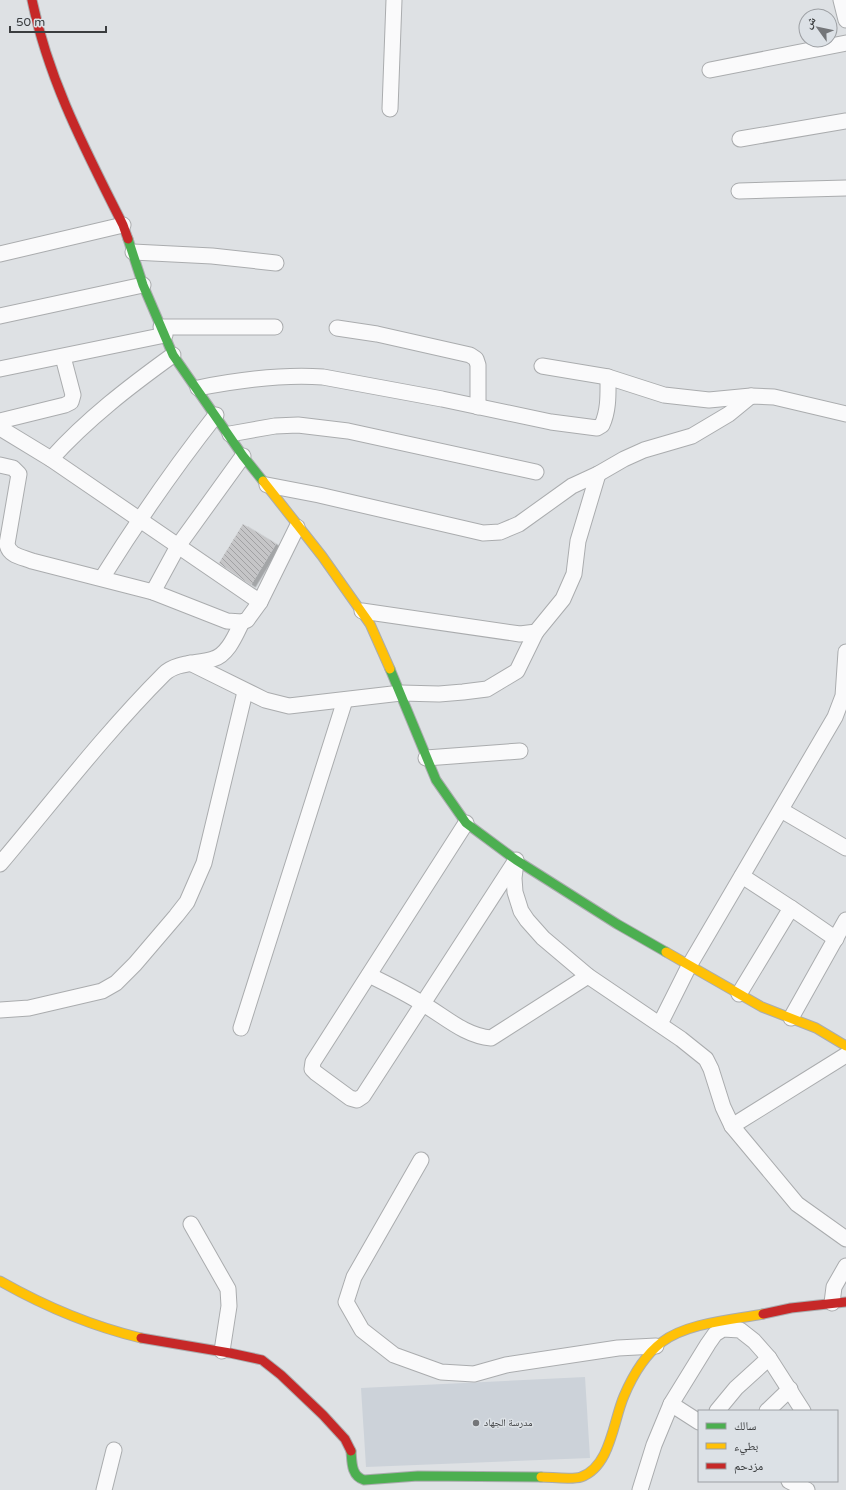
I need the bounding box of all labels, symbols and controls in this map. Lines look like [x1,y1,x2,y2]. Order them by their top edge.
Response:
scale bar [10,8,106,34]
north arrow [798,8,838,48]
text: ش [801,14,820,32]
text: 50 m [16,15,45,29]
legend [698,1410,838,1482]
place label: مدرسة الجهاد [484,1417,533,1429]
marker: مدرسة الجهاد [471,1418,481,1428]
text: سالك [734,1419,756,1433]
text: بطيء [734,1439,758,1456]
text: مزدحم [734,1459,763,1474]

